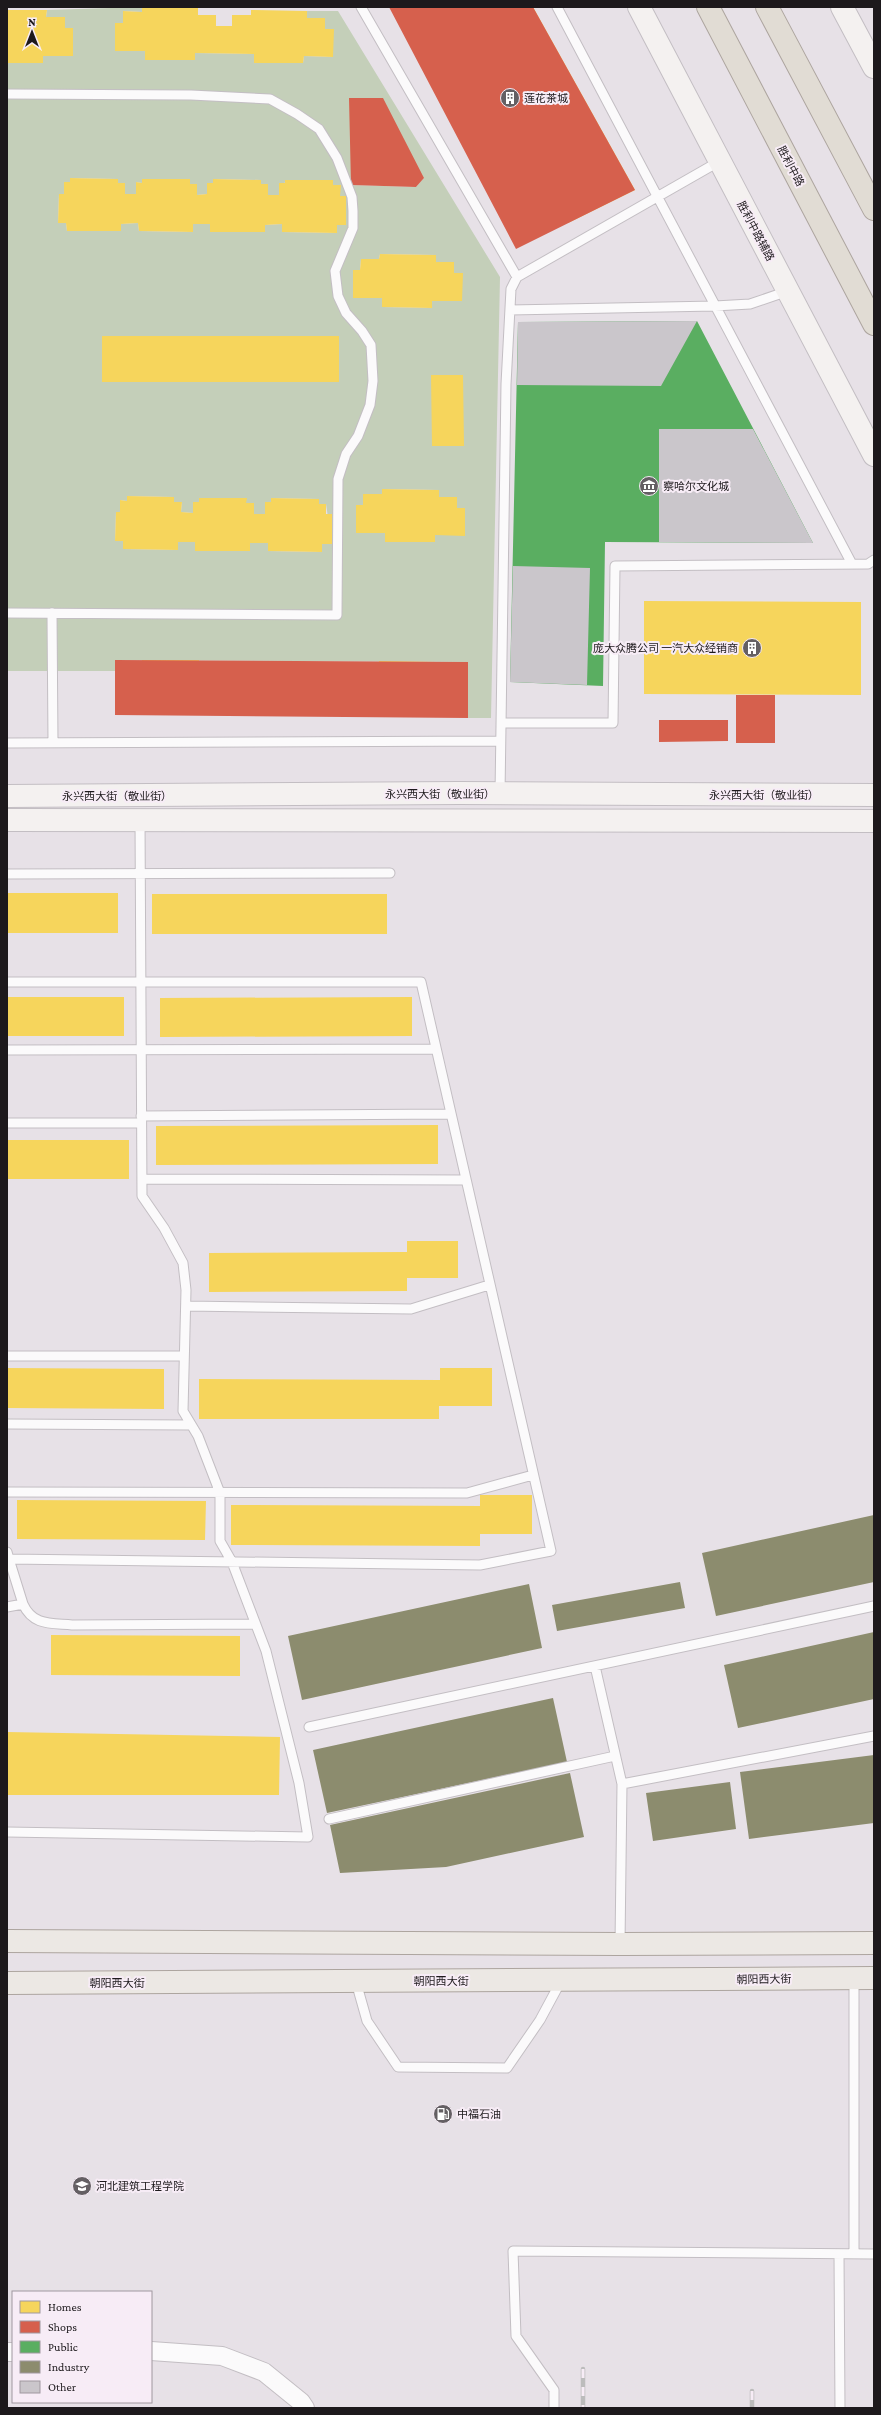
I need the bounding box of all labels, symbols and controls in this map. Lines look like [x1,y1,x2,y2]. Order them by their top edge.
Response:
north arrow [12,12,52,52]
text: N [28,16,36,28]
building icon: 莲花茶城 [499,87,521,109]
place label: 莲花茶城 [524,92,568,104]
street label: 胜利中路 [775,144,807,188]
street label: 胜利中路辅路 [735,199,777,263]
museum icon: 察哈尔文化城 [638,475,660,497]
place label: 察哈尔文化城 [663,480,729,492]
building icon: 庞大众腾公司 一汽大众经销商 [741,637,763,659]
place label: 庞大众腾公司 一汽大众经销商 [593,642,738,654]
street label: 永兴西大街（敬业街） [385,788,495,800]
street label: 永兴西大街（敬业街） [709,789,819,801]
street label: 永兴西大街（敬业街） [62,790,172,802]
street label: 朝阳西大街 [736,1973,792,1985]
street label: 朝阳西大街 [414,1975,469,1987]
street label: 朝阳西大街 [90,1977,145,1989]
fuel station icon: 中福石油 [432,2103,454,2125]
place label: 中福石油 [457,2108,501,2120]
school or university icon: 河北建筑工程学院 [71,2175,93,2197]
place label: 河北建筑工程学院 [96,2180,184,2192]
legend [12,2291,152,2403]
text: Homes [48,2300,82,2314]
text: Shops [48,2320,77,2334]
text: Public [48,2340,78,2354]
text: Industry [48,2360,90,2374]
text: Other [48,2380,77,2394]

